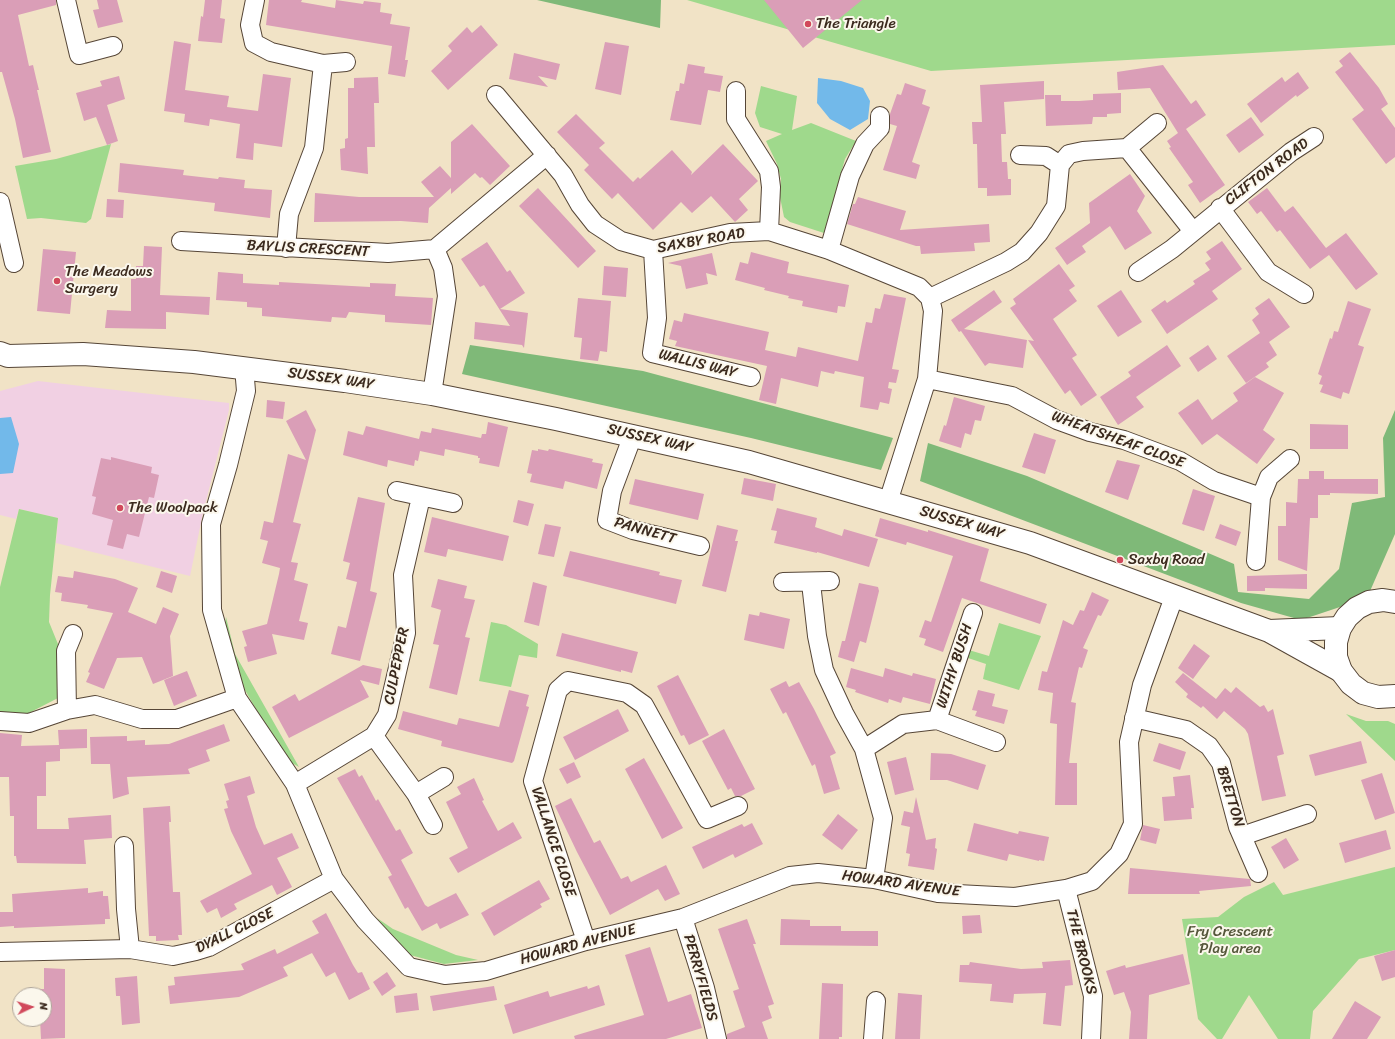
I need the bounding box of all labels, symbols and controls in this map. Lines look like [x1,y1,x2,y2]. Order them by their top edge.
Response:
place label: The Triangle [816,15,896,33]
marker: The Triangle [803,19,813,29]
street label: CLIFTON ROAD [1221,135,1313,209]
street label: SAXBY ROAD [656,224,746,258]
street label: BAYLIS CRESCENT [246,237,370,261]
place label: The Meadows Surgery [65,263,152,298]
marker: The Meadows Surgery [52,276,62,286]
street label: WALLIS WAY [657,346,739,382]
street label: SUSSEX WAY [286,364,376,394]
street label: WHEATSHEAF CLOSE [1049,408,1187,472]
street label: SUSSEX WAY [605,420,695,458]
place label: The Woolpack [128,499,218,517]
street label: SUSSEX WAY [917,502,1007,544]
marker: The Woolpack [115,503,125,513]
street label: PANNETT [612,514,678,548]
place label: Saxby Road [1128,551,1204,569]
marker: Saxby Road [1115,555,1125,565]
street label: WITHY BUSH [933,621,977,711]
street label: CULPEPPER [381,626,413,706]
street label: BRETTON [1212,764,1248,830]
street label: VALLANCE CLOSE [527,785,579,899]
street label: HOWARD AVENUE [841,867,961,901]
street label: DYALL CLOSE [193,904,277,958]
street label: THE BROOKS [1062,907,1100,997]
street label: HOWARD AVENUE [518,921,638,969]
park label: Fry Crescent Play area [1187,923,1273,958]
street label: PERRYFIELDS [679,933,721,1023]
north arrow [12,987,52,1027]
text: N [34,1002,53,1011]

